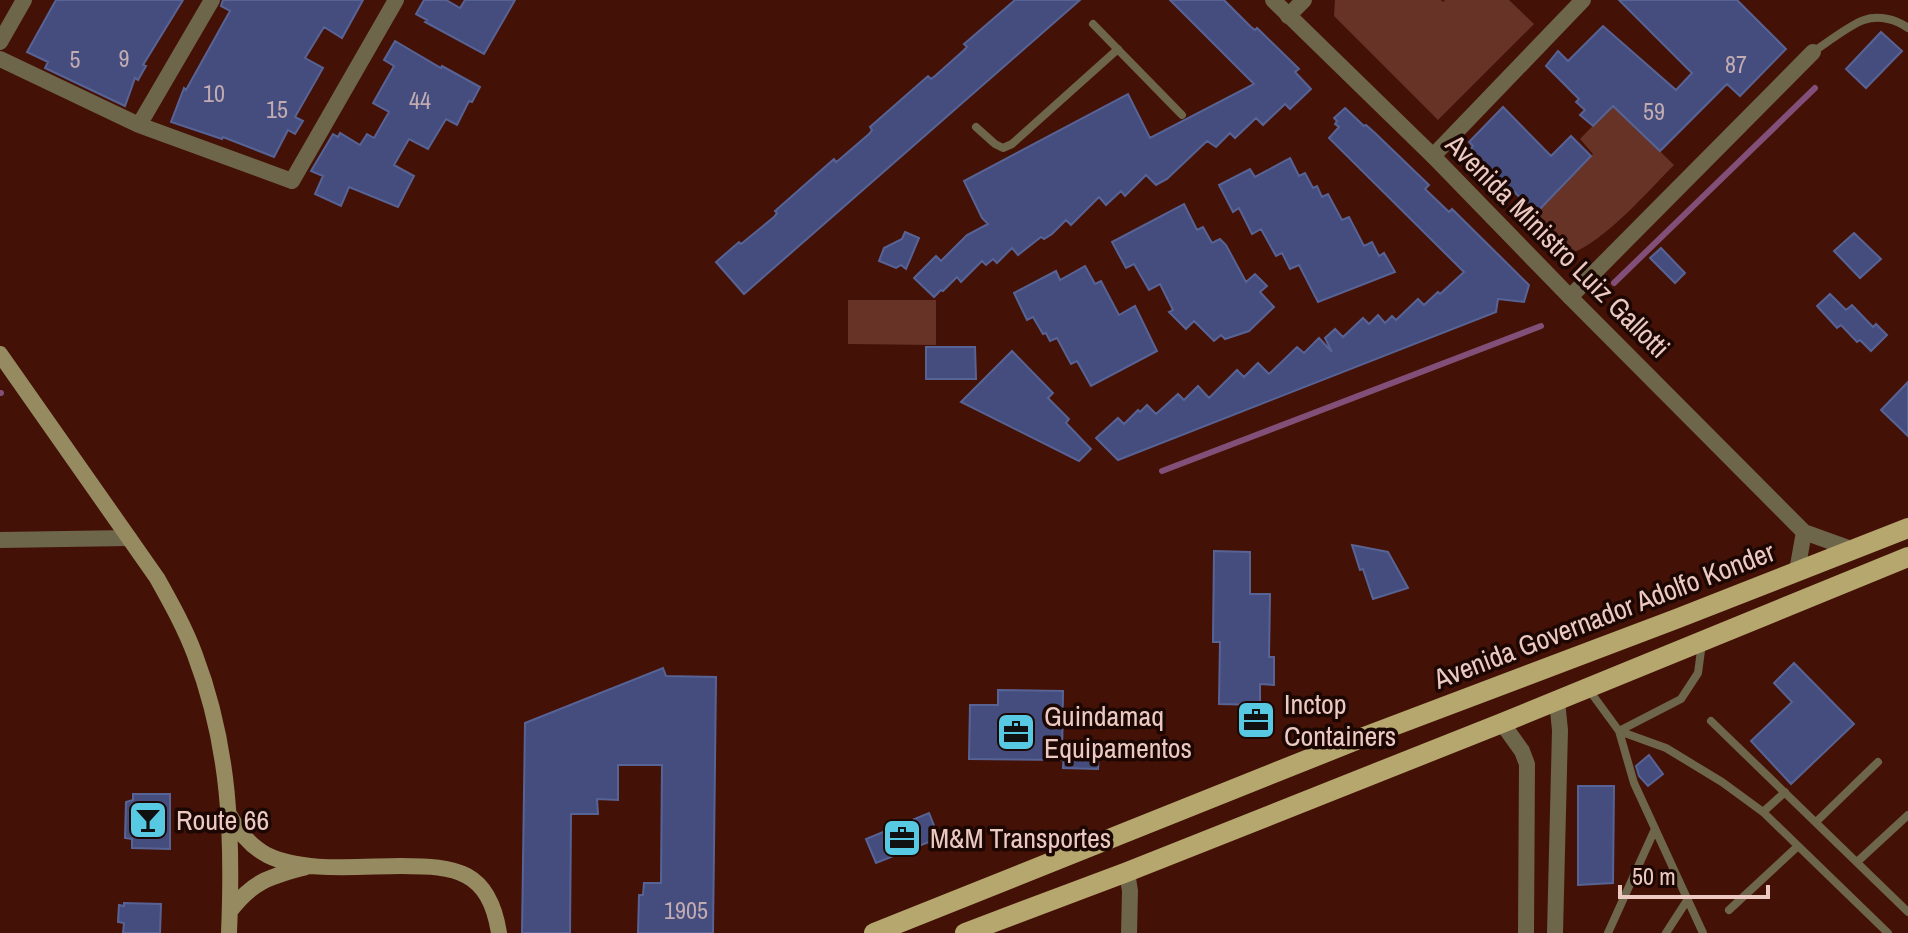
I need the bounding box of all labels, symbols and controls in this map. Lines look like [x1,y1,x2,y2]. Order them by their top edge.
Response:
house number: 9 [119,42,129,74]
house number: 5 [70,43,81,75]
house number: 87 [1725,48,1747,80]
house number: 10 [203,77,225,109]
house number: 44 [409,84,431,116]
house number: 15 [266,93,288,125]
house number: 59 [1643,95,1665,127]
street label: Avenida Ministro Luiz Gallotti [1437,125,1678,366]
street label: Avenida Governador Adolfo Konder [1427,532,1780,698]
place label: Inctop Containers [1284,685,1396,755]
place label: Guindamaq Equipamentos [1044,697,1192,767]
office icon: Inctop Containers [1235,699,1277,741]
office icon: Guindamaq Equipamentos [995,711,1037,753]
bar icon: Route 66 [127,799,169,841]
place label: Route 66 [176,801,269,839]
office icon: M&M Transportes [881,817,923,859]
place label: M&M Transportes [930,819,1111,857]
scale bar [1620,849,1768,899]
text: 50 m [1632,860,1676,892]
house number: 1905 [664,894,708,926]

